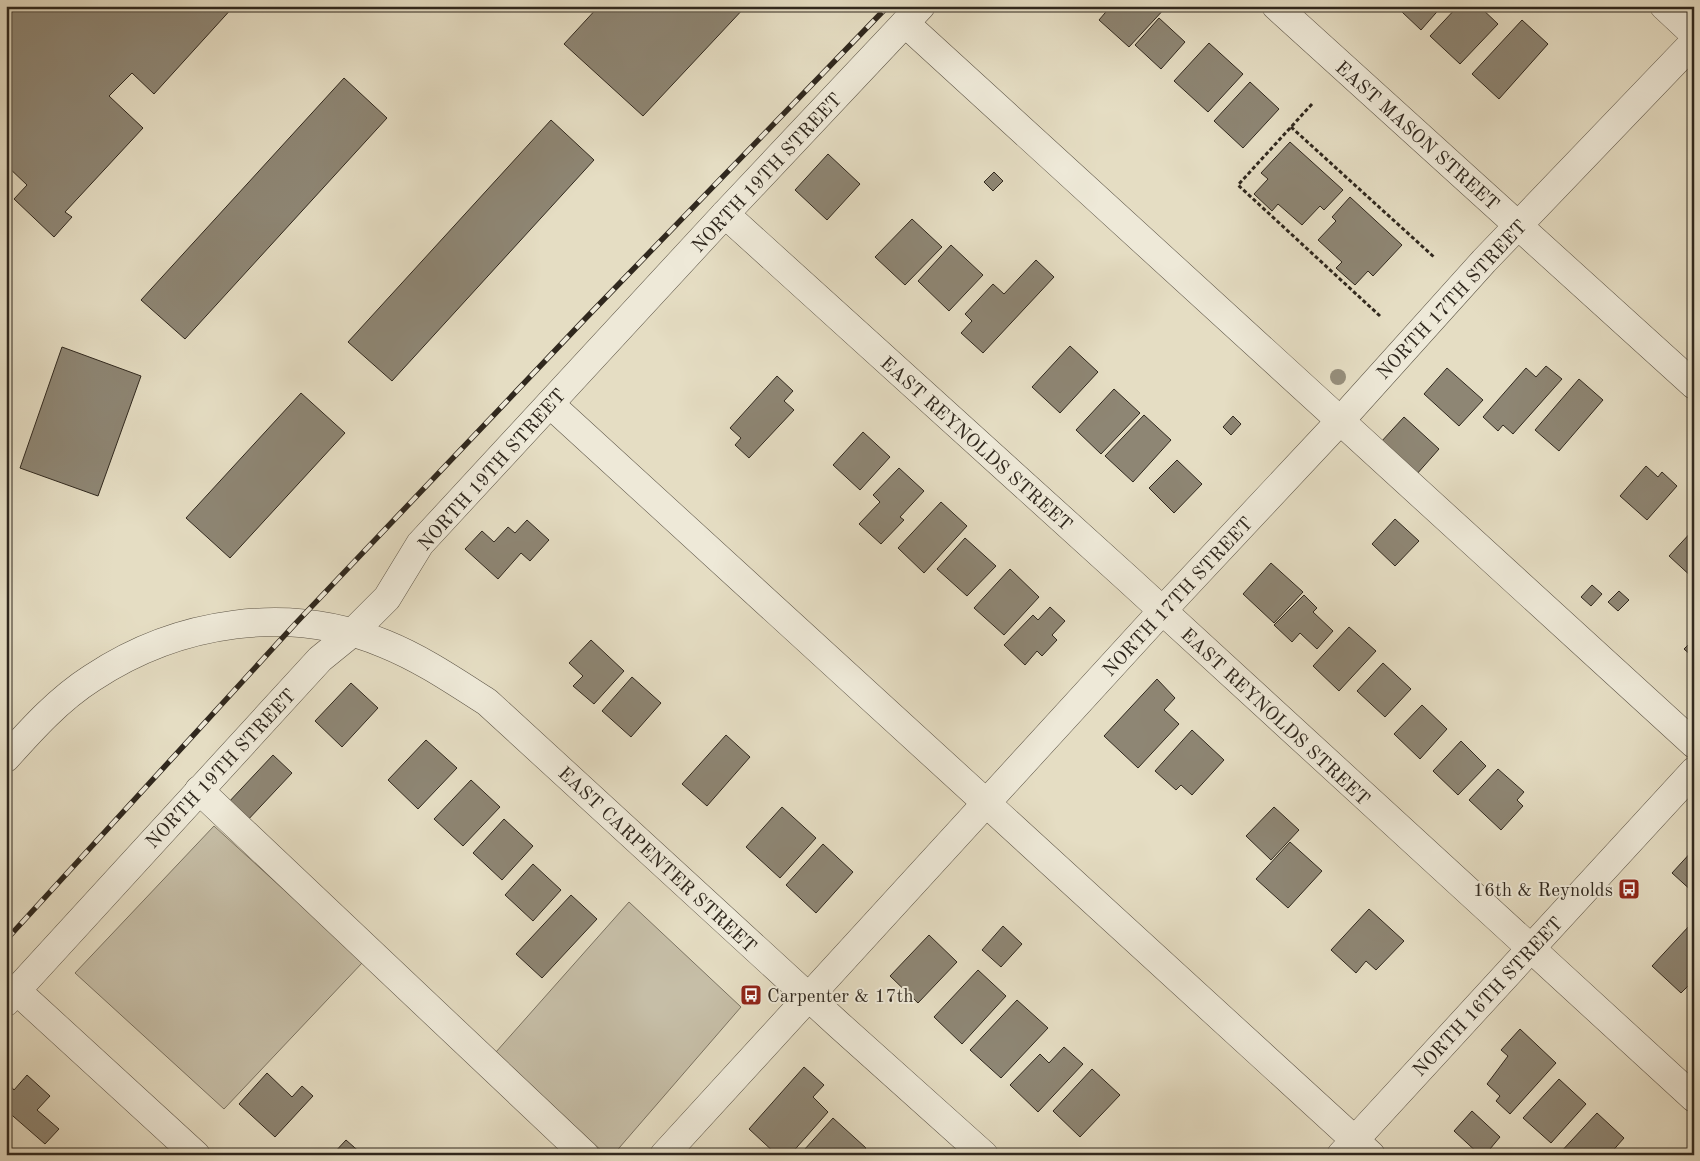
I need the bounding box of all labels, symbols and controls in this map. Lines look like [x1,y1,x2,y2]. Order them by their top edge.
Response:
street label: EAST MASON STREET [1331,59,1502,215]
street label: NORTH 19TH STREET [689,90,846,257]
street label: NORTH 17TH STREET [1374,217,1531,384]
street label: EAST REYNOLDS STREET [876,354,1075,536]
street label: NORTH 19TH STREET [416,386,570,555]
street label: NORTH 17TH STREET [1100,514,1257,681]
street label: EAST REYNOLDS STREET [1176,626,1372,810]
street label: NORTH 19TH STREET [143,686,300,853]
street label: EAST CARPENTER STREET [554,764,759,958]
bus stop icon: 16th & Reynolds [1617,877,1641,901]
place label: 16th & Reynolds [1473,882,1613,901]
street label: NORTH 16TH STREET [1410,914,1567,1081]
bus stop icon: Carpenter & 17th [739,983,763,1007]
place label: Carpenter & 17th [767,988,914,1007]

